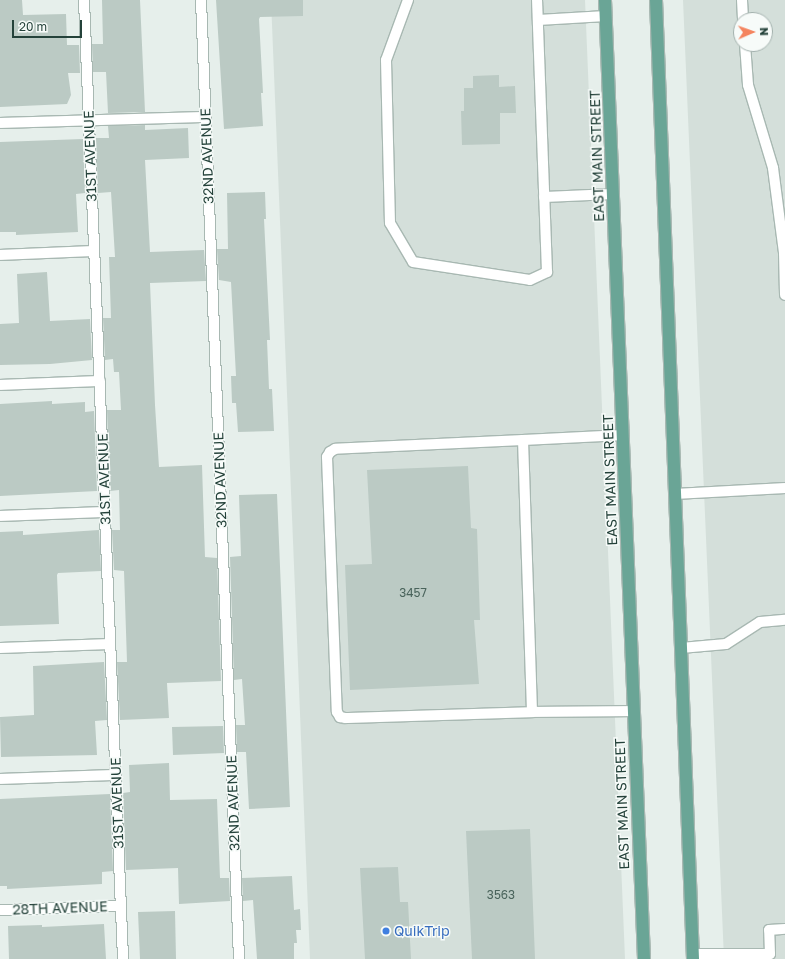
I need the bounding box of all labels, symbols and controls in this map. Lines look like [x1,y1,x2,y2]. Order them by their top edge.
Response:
scale bar [14,12,84,38]
north arrow [733,12,773,52]
text: 20 m [19,19,47,34]
text: N [758,27,771,36]
street label: EAST MAIN STREET [586,90,608,222]
street label: 32ND AVENUE [197,108,217,204]
street label: 31ST AVENUE [80,110,100,202]
street label: EAST MAIN STREET [599,414,621,546]
street label: 32ND AVENUE [210,432,230,528]
street label: 31ST AVENUE [94,433,114,525]
house number: 3457 [399,586,427,600]
street label: EAST MAIN STREET [611,738,633,870]
street label: 32ND AVENUE [223,755,243,851]
street label: 31ST AVENUE [107,757,127,849]
house number: 3563 [487,888,515,902]
street label: 28TH AVENUE [12,898,108,918]
place label: QuikTrip [394,923,450,939]
marker: QuikTrip [381,926,391,936]

